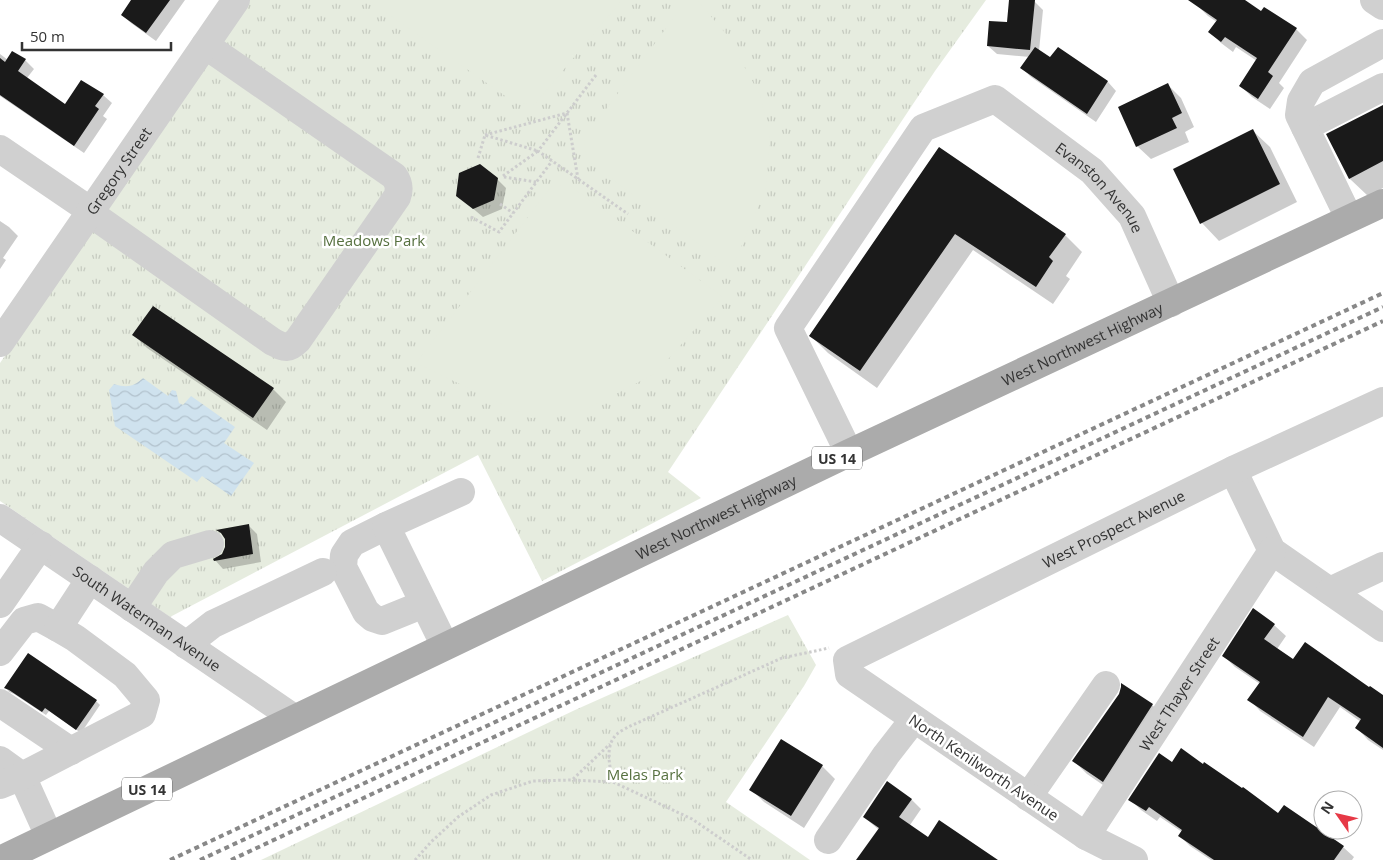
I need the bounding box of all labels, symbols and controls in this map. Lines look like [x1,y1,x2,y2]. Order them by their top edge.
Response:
scale bar [22,20,171,52]
text: 50 m [30,26,65,46]
street label: Gregory Street [81,123,156,219]
street label: Evanston Avenue [1052,137,1148,236]
park label: Meadows Park [323,230,425,250]
street label: West Northwest Highway [998,297,1167,390]
road number: US 14 [812,446,862,469]
street label: West Northwest Highway [632,470,800,564]
street label: West Prospect Avenue [1039,485,1188,572]
street label: South Waterman Avenue [69,561,225,676]
street label: West Thayer Street [1134,633,1223,755]
street label: North Kenilworth Avenue [905,709,1063,825]
park label: Melas Park [607,764,683,784]
road number: US 14 [122,778,172,801]
north arrow [1313,790,1363,840]
text: N [1316,797,1338,817]

